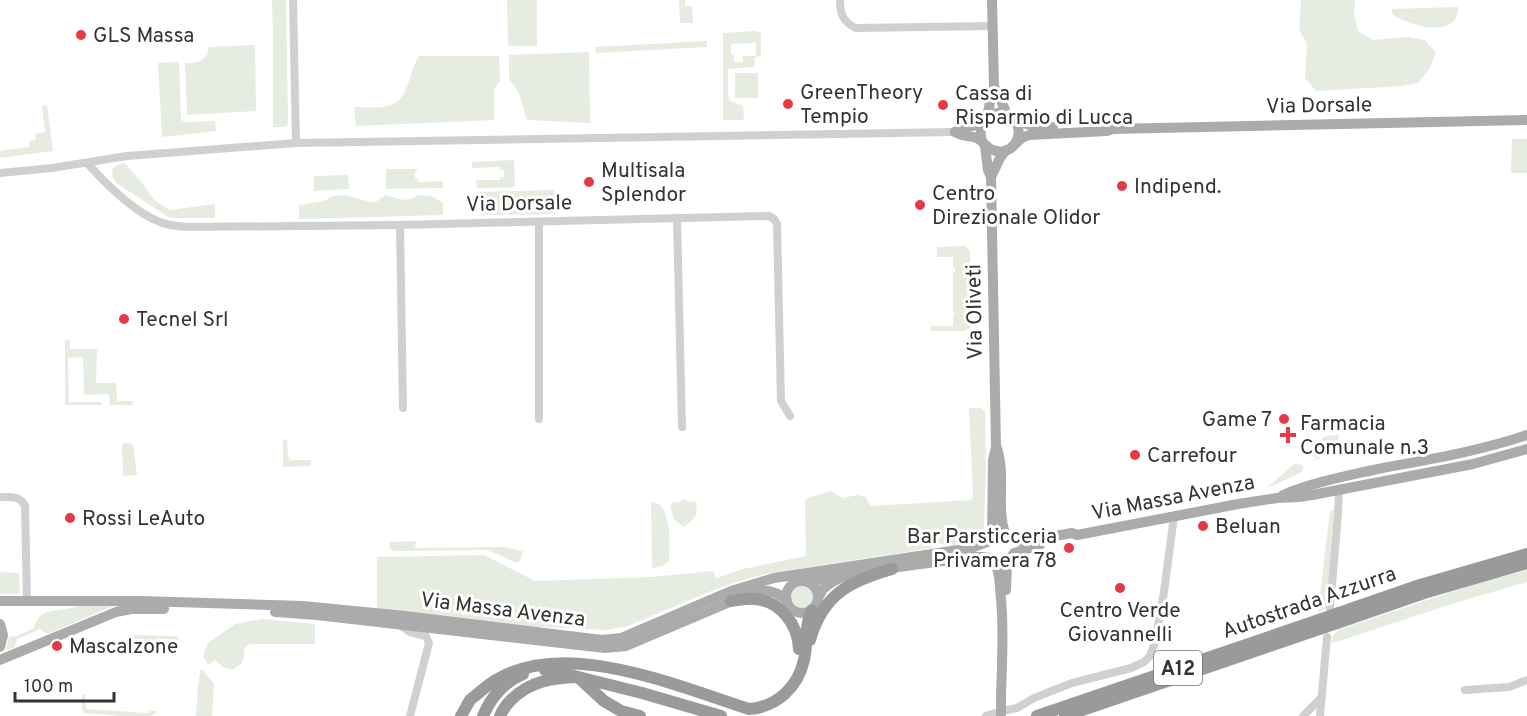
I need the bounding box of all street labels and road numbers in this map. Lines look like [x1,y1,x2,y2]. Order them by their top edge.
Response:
street label: Via Dorsale [1266,92,1372,121]
street label: Via Dorsale [466,190,572,219]
street label: Via Oliveti [961,264,990,360]
street label: Via Massa Avenza [1089,469,1257,528]
street label: Autostrada Azzurra [1219,561,1400,646]
street label: Via Massa Avenza [419,587,587,634]
road number: A12 [1154,651,1202,685]

